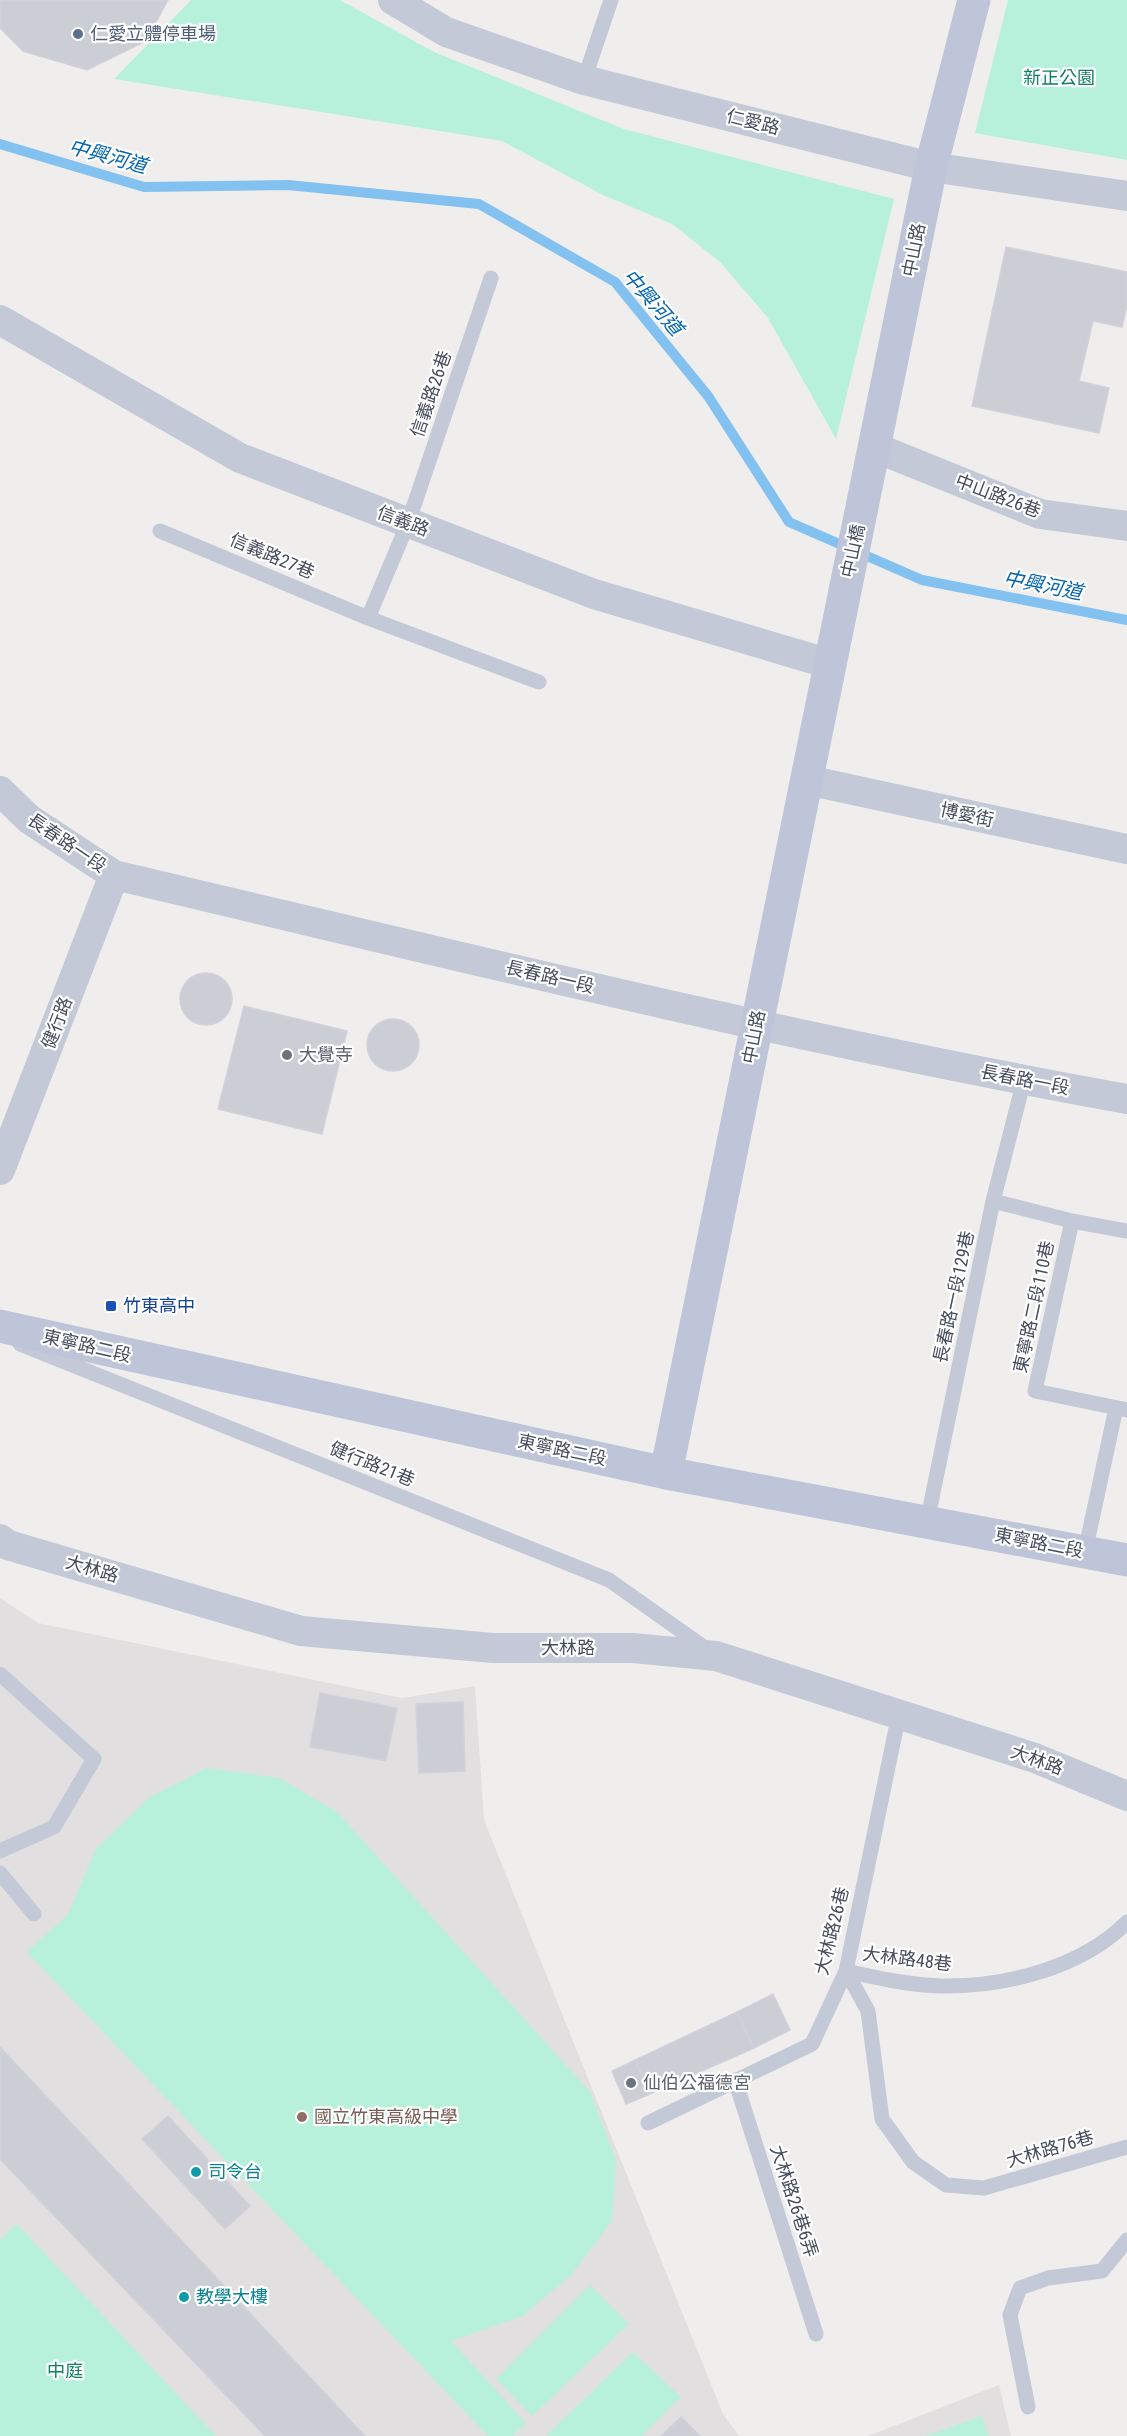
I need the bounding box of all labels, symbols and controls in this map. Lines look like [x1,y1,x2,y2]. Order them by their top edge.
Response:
place label: 仁愛立體停車場 [90,23,216,44]
marker: 仁愛立體停車場 [71,27,85,41]
park label: 新正公園 [1023,67,1095,88]
street label: 仁愛路 [724,105,782,138]
water label: 中興河道 [66,134,153,179]
street label: 中山路 [898,221,929,278]
water label: 中興河道 [618,264,690,342]
street label: 信義路26巷 [406,348,455,440]
street label: 中山路26巷 [953,470,1044,521]
street label: 信義路 [374,501,432,540]
street label: 中山橋 [837,522,868,579]
street label: 信義路27巷 [227,528,318,583]
water label: 中興河道 [1001,566,1087,605]
street label: 博愛街 [939,799,996,830]
street label: 長春路一段 [24,809,110,876]
street label: 長春路一段 [504,956,596,997]
street label: 健行路 [37,994,76,1052]
street label: 中山路 [738,1008,769,1065]
place label: 大覺寺 [299,1044,353,1065]
marker: 大覺寺 [280,1048,294,1062]
street label: 長春路一段 [979,1061,1071,1098]
street label: 長春路一段129巷 [929,1229,978,1365]
street label: 東寧路二段110巷 [1009,1239,1058,1375]
place label: 竹東高中 [123,1295,195,1316]
marker: 竹東高中 [104,1299,118,1313]
street label: 東寧路二段 [41,1325,133,1366]
street label: 東寧路二段 [516,1430,608,1469]
street label: 健行路21巷 [327,1437,418,1490]
street label: 東寧路二段 [993,1524,1085,1561]
street label: 大林路 [63,1551,121,1586]
street label: 大林路 [541,1637,595,1658]
street label: 大林路 [1008,1740,1066,1779]
street label: 大林路26巷 [810,1885,853,1977]
street label: 大林路48巷 [861,1943,953,1974]
place label: 仙伯公福德宮 [643,2072,751,2093]
marker: 仙伯公福德宮 [624,2076,638,2090]
place label: 國立竹東高級中學 [314,2106,458,2127]
marker: 國立竹東高級中學 [295,2110,309,2124]
street label: 大林路76巷 [1004,2126,1096,2171]
street label: 大林路26巷6弄 [766,2142,822,2260]
place label: 司令台 [208,2161,262,2182]
marker: 司令台 [189,2165,203,2179]
place label: 教學大樓 [196,2286,268,2307]
marker: 教學大樓 [177,2290,191,2304]
park label: 中庭 [47,2360,83,2381]

